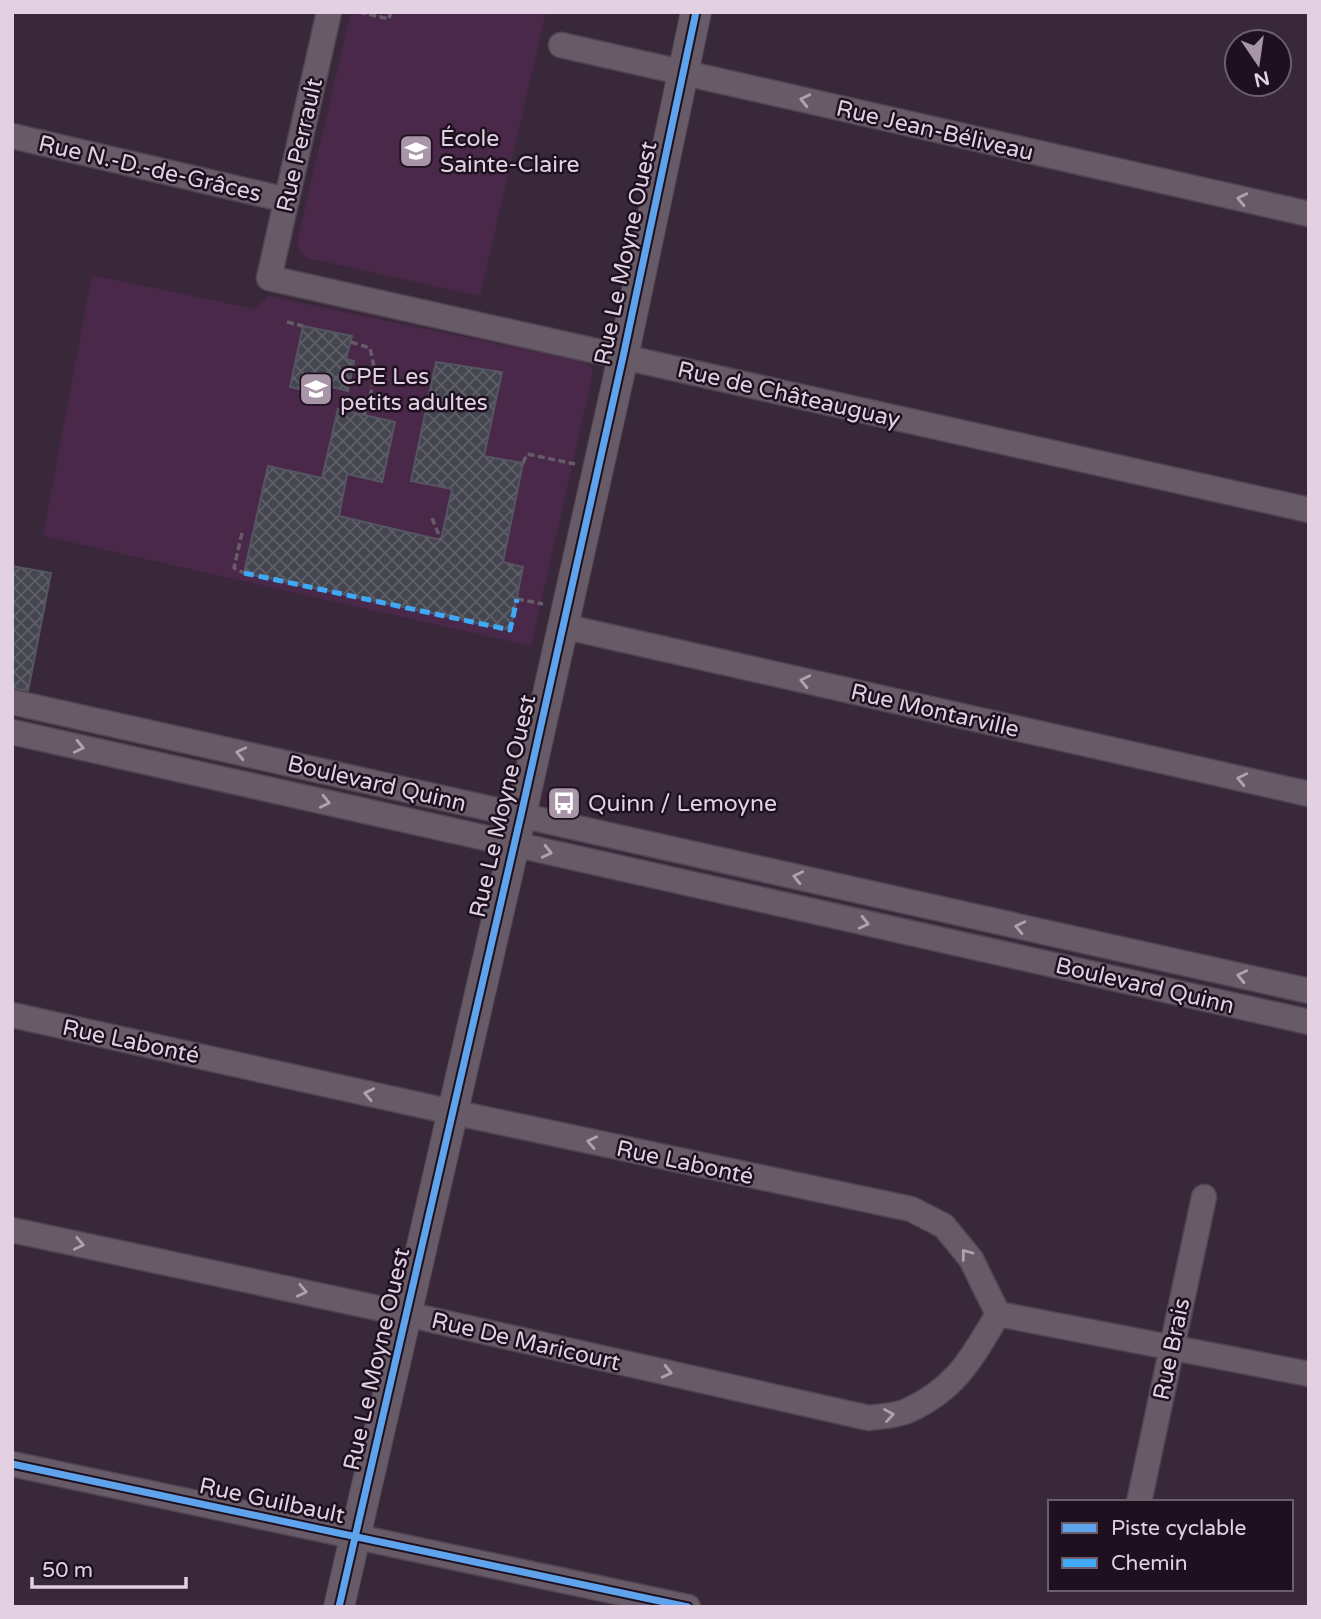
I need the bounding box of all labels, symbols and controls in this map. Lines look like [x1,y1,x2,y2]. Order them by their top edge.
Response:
north arrow [1223,28,1293,98]
text: N [1252,66,1272,91]
street label: Rue Perrault [271,75,329,215]
one-way arrow [799,94,811,108]
street label: Rue Jean-Béliveau [833,95,1036,167]
place label: École Sainte-Claire [440,125,579,179]
street label: Rue N.-D.-de-Grâces [36,130,264,208]
school or university icon: École Sainte-Claire [397,132,435,170]
street label: Rue Le Moyne Ouest [589,139,663,368]
one-way arrow [1236,193,1248,208]
street label: Rue de Châteauguay [675,356,903,434]
place label: CPE Les petits adultes [340,363,488,417]
school or university icon: CPE Les petits adultes [297,370,335,408]
one-way arrow [799,674,811,689]
street label: Rue Montarville [848,678,1022,744]
street label: Rue Le Moyne Ouest [464,692,542,920]
one-way arrow [73,739,85,754]
one-way arrow [235,747,247,761]
street label: Boulevard Quinn [285,750,469,818]
one-way arrow [1236,773,1248,787]
bus stop icon: Quinn / Lemoyne [545,784,583,822]
place label: Quinn / Lemoyne [588,790,777,818]
one-way arrow [319,794,331,809]
one-way arrow [541,843,553,858]
one-way arrow [792,871,804,886]
one-way arrow [858,914,870,929]
one-way arrow [1014,920,1026,935]
street label: Boulevard Quinn [1053,952,1237,1020]
one-way arrow [1236,970,1248,985]
street label: Rue Labonté [60,1014,202,1070]
one-way arrow [364,1088,376,1102]
street label: Rue Labonté [614,1135,756,1191]
one-way arrow [586,1136,598,1150]
one-way arrow [73,1235,85,1250]
street label: Rue Le Moyne Ouest [338,1245,416,1473]
one-way arrow [962,1249,975,1262]
one-way arrow [295,1283,307,1298]
street label: Rue Brais [1148,1296,1196,1403]
street label: Rue De Maricourt [429,1307,623,1377]
one-way arrow [661,1364,673,1379]
one-way arrow [883,1408,895,1423]
street label: Rue Guilbault [196,1472,347,1530]
legend [1048,1500,1293,1591]
text: Piste cyclable [1111,1516,1246,1541]
scale bar [32,1546,186,1590]
text: Chemin [1111,1551,1188,1576]
text: 50 m [42,1558,93,1583]

